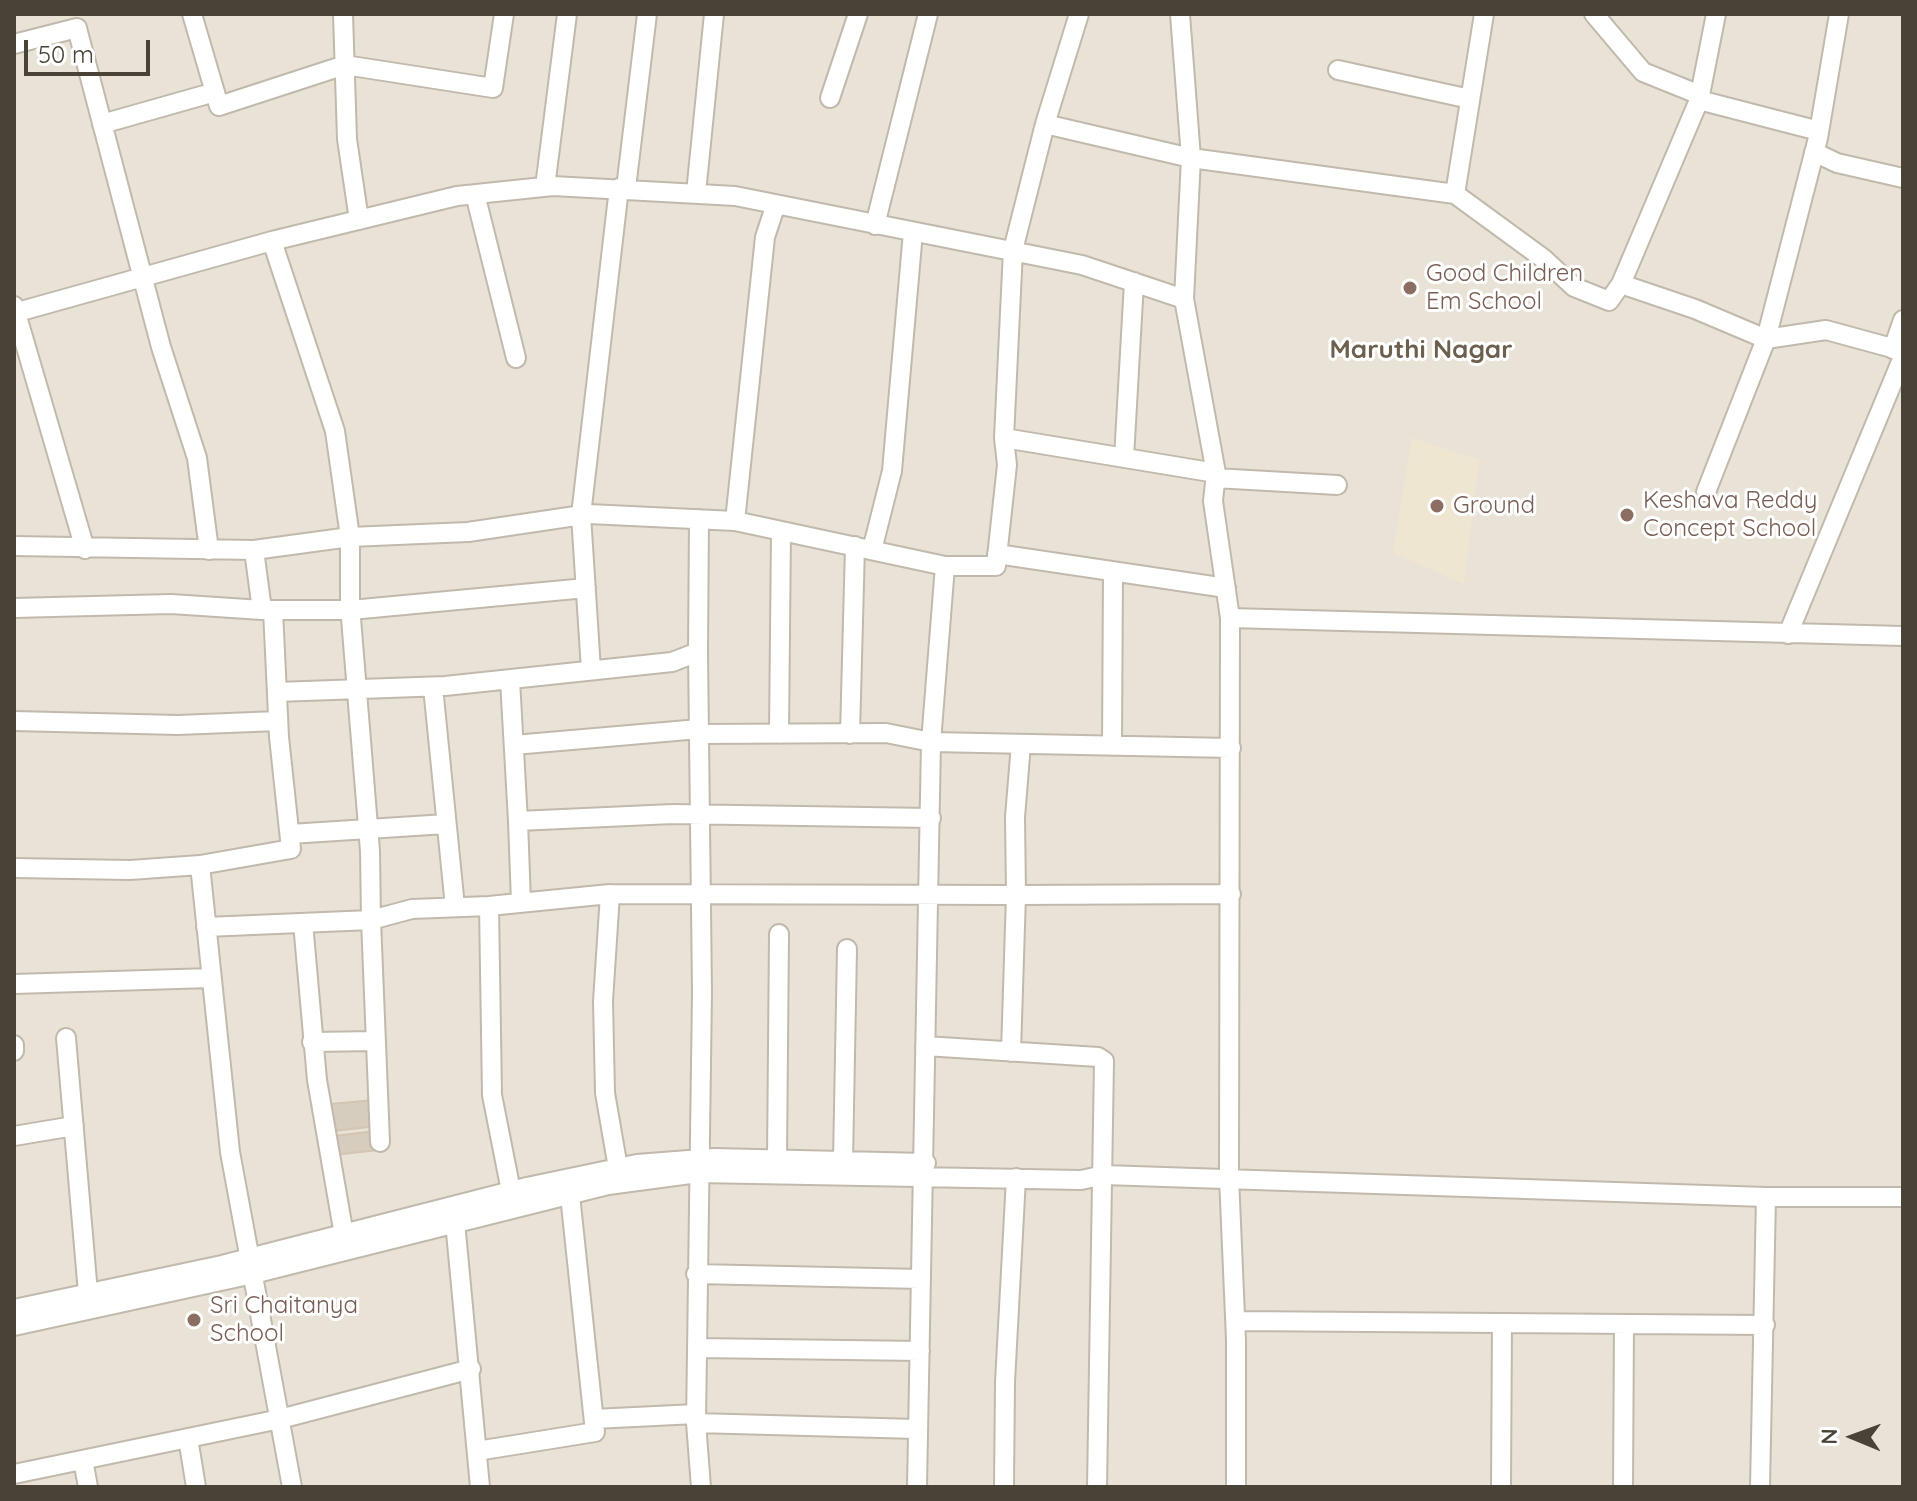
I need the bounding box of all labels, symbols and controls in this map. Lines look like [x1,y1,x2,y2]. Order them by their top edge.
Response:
scale bar [28,24,154,74]
text: 50 m [38,39,94,69]
place label: Good Children Em School [1426,260,1583,316]
marker: Good Children Em School [1401,279,1419,297]
district label: Maruthi Nagar [1330,334,1512,366]
place label: Keshava Reddy Concept School [1643,487,1817,543]
place label: Ground [1453,492,1535,520]
marker: Ground [1428,497,1446,515]
marker: Keshava Reddy Concept School [1618,506,1636,524]
place label: Sri Chaitanya School [210,1292,358,1348]
marker: Sri Chaitanya School [185,1311,203,1329]
north arrow [1813,1397,1893,1477]
text: N [1815,1428,1843,1445]

